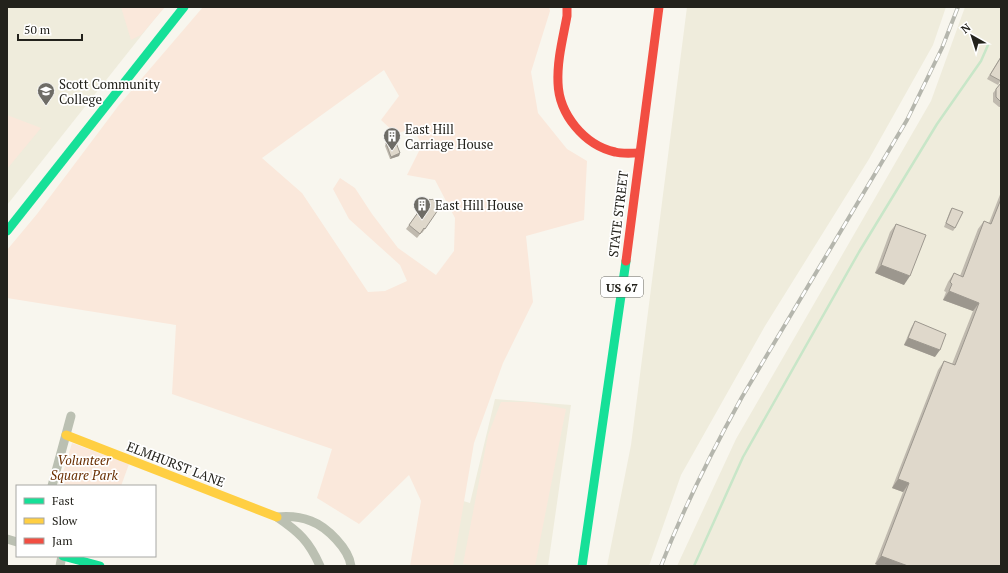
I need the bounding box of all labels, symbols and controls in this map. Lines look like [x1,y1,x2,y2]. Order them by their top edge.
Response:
scale bar [18,16,82,42]
north arrow [952,16,992,56]
text: N [958,20,974,36]
text: 50 m [24,22,51,37]
place label: Scott Community College [59,75,160,108]
school or university icon: Scott Community College [36,81,56,106]
place label: East Hill Carriage House [405,120,493,153]
building icon: East Hill Carriage House [382,126,402,151]
street label: STATE STREET [604,170,632,258]
building icon: East Hill House [412,195,432,220]
place label: East Hill House [435,196,523,214]
road number: US 67 [601,277,643,297]
street label: ELMHURST LANE [124,437,228,491]
park label: Volunteer Square Park [50,451,118,484]
legend [16,485,156,557]
text: Fast [52,493,75,508]
text: Slow [52,513,78,528]
text: Jam [52,533,73,548]

